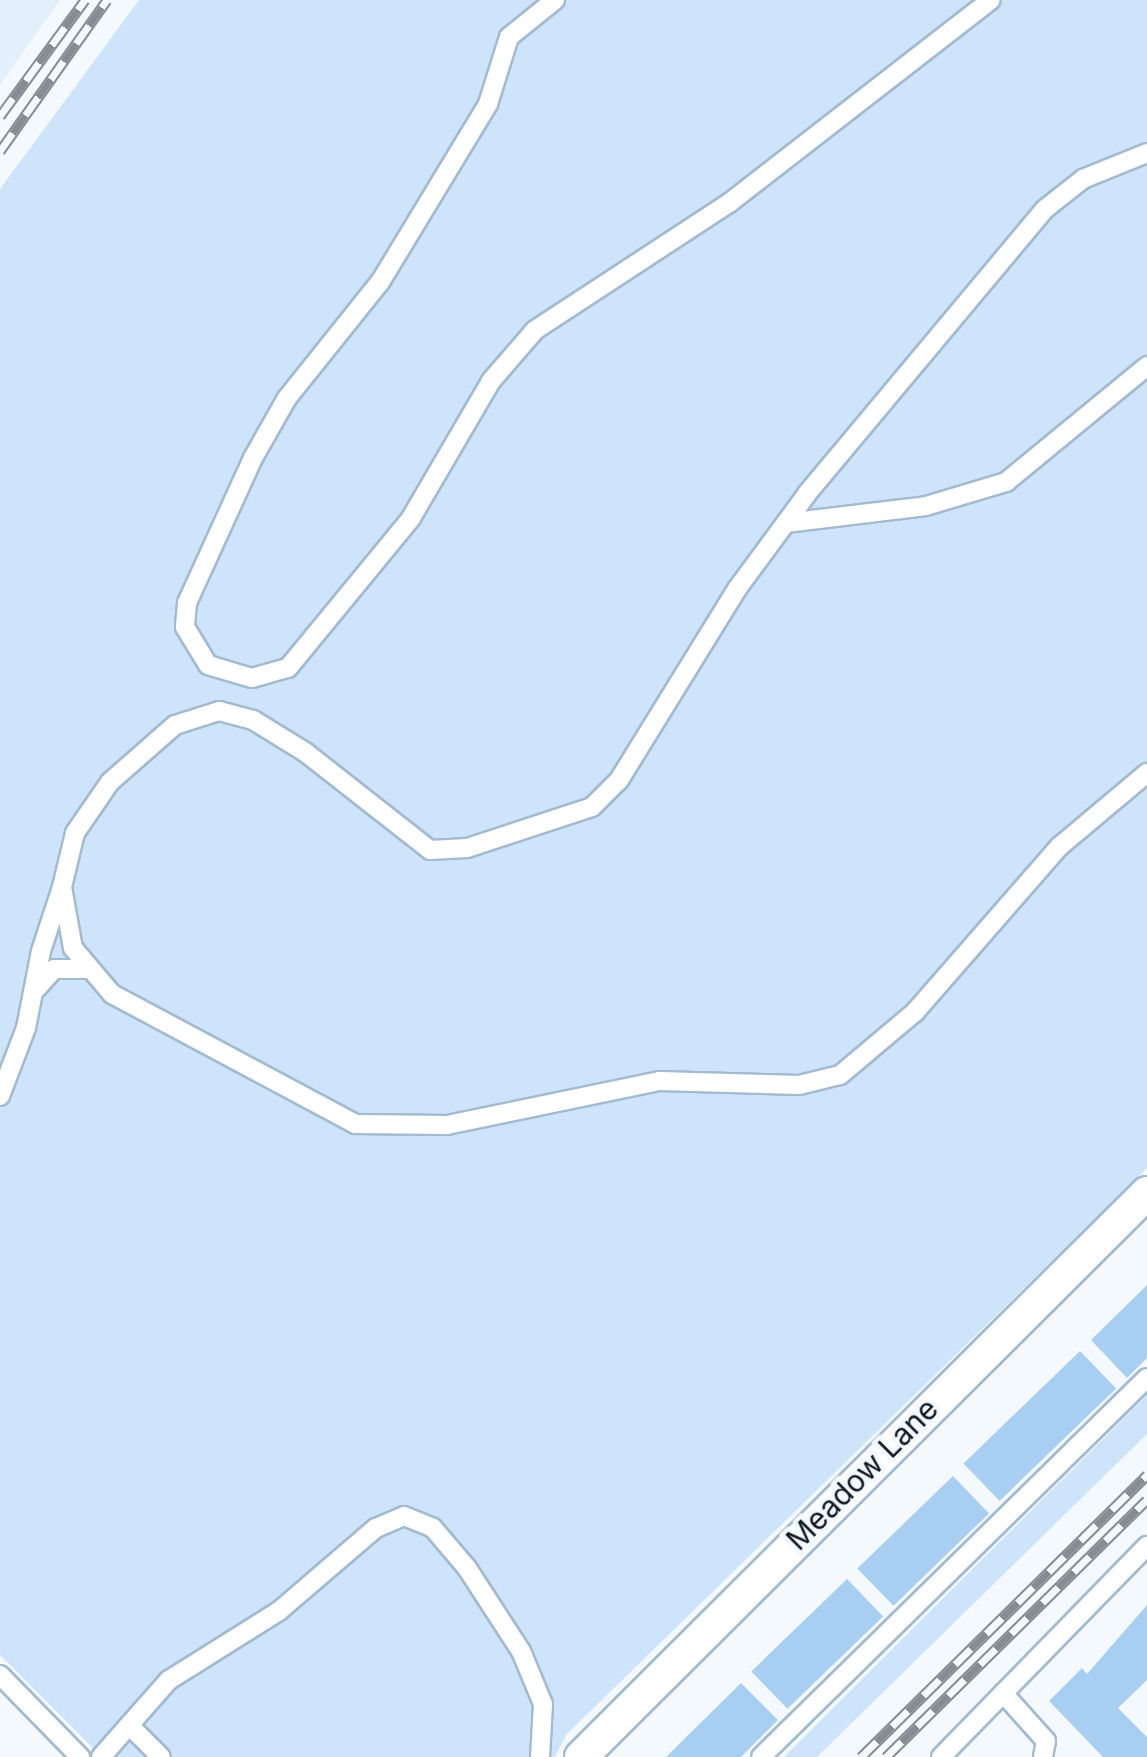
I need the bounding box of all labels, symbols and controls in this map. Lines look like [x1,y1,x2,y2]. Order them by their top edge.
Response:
street label: Meadow Lane [779,1391,945,1557]

